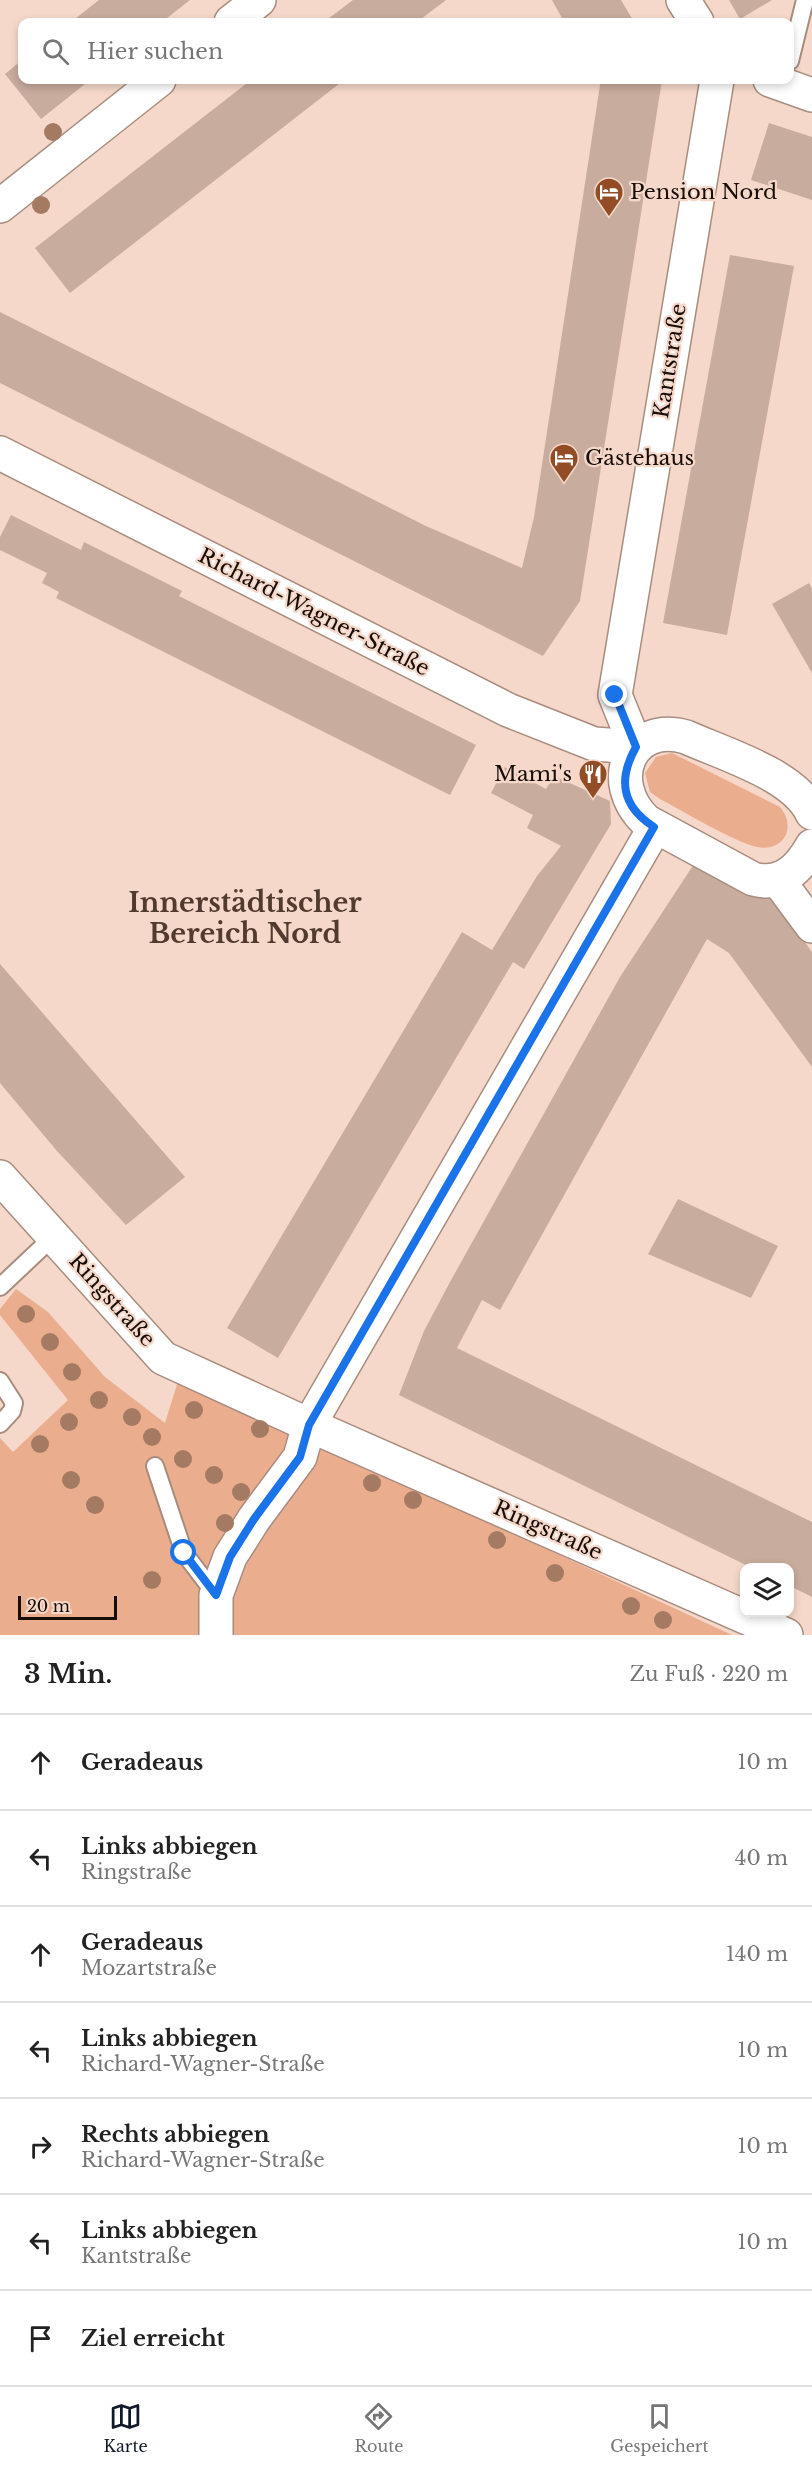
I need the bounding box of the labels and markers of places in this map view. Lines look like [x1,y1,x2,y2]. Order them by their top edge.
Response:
hotel icon: Pension Nord [593,176,625,218]
place label: Pension Nord [630,179,777,205]
hotel icon: Gästehaus [548,442,580,484]
place label: Gästehaus [585,445,694,471]
restaurant icon: Mami's [577,758,609,800]
place label: Mami's [494,761,572,787]

